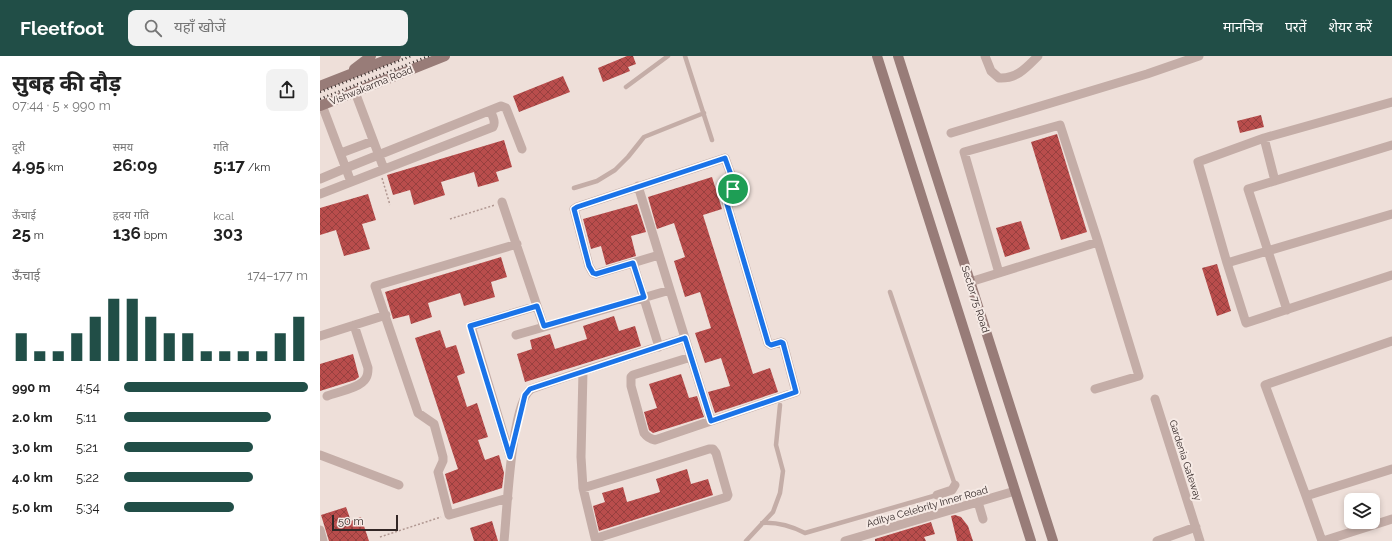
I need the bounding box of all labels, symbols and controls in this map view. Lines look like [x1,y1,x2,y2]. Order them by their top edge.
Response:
search box [128,10,408,46]
text: Fleetfoot [20,17,104,39]
icon: search [142,17,164,39]
text: यहाँ खोजें [174,18,226,36]
text: मानचित्र [1223,19,1263,35]
text: परतें [1285,19,1307,35]
text: शेयर करें [1329,19,1372,35]
street label: Vishwakarma Road [328,64,414,107]
button: share [266,69,308,111]
text: सुबह की दौड़ [12,70,121,96]
text: 07:44 · 5 × 990 m [12,98,111,113]
text: दूरी [12,141,25,154]
text: समय [113,141,133,154]
text: गति [213,141,229,154]
text: 4.95 [12,155,45,175]
text: 26:09 [113,155,157,175]
text: 5:17 [213,155,245,175]
text: km [45,161,64,174]
text: /km [245,161,270,174]
pin [716,172,750,206]
icon: arrive [722,178,744,200]
text: ऊँचाई [12,209,36,222]
text: हृदय गति [113,209,149,222]
text: kcal [213,210,234,223]
text: 25 [12,223,31,243]
text: 136 [113,223,141,243]
text: 303 [213,223,243,243]
text: m [31,229,44,242]
text: bpm [141,229,167,242]
street label: Sector 75 Road [960,264,992,334]
text: ऊँचाई [12,268,40,283]
text: 174–177 m [247,268,308,283]
text: 990 m [12,380,51,395]
text: 4:54 [76,380,100,395]
text: 2.0 km [12,410,53,425]
text: 5:11 [76,410,97,425]
street label: Gardenia Gateway [1167,418,1204,503]
text: 3.0 km [12,440,53,455]
text: 5:21 [76,440,98,455]
text: 4.0 km [12,470,53,485]
text: 5:22 [76,470,99,485]
street label: Aditya Celebrity Inner Road [865,484,989,529]
map controls [1344,493,1380,529]
button: layers [1344,493,1380,529]
text: 5.0 km [12,500,53,515]
text: 5:34 [76,500,100,515]
scale bar [332,513,398,532]
text: 50 m [338,515,364,528]

